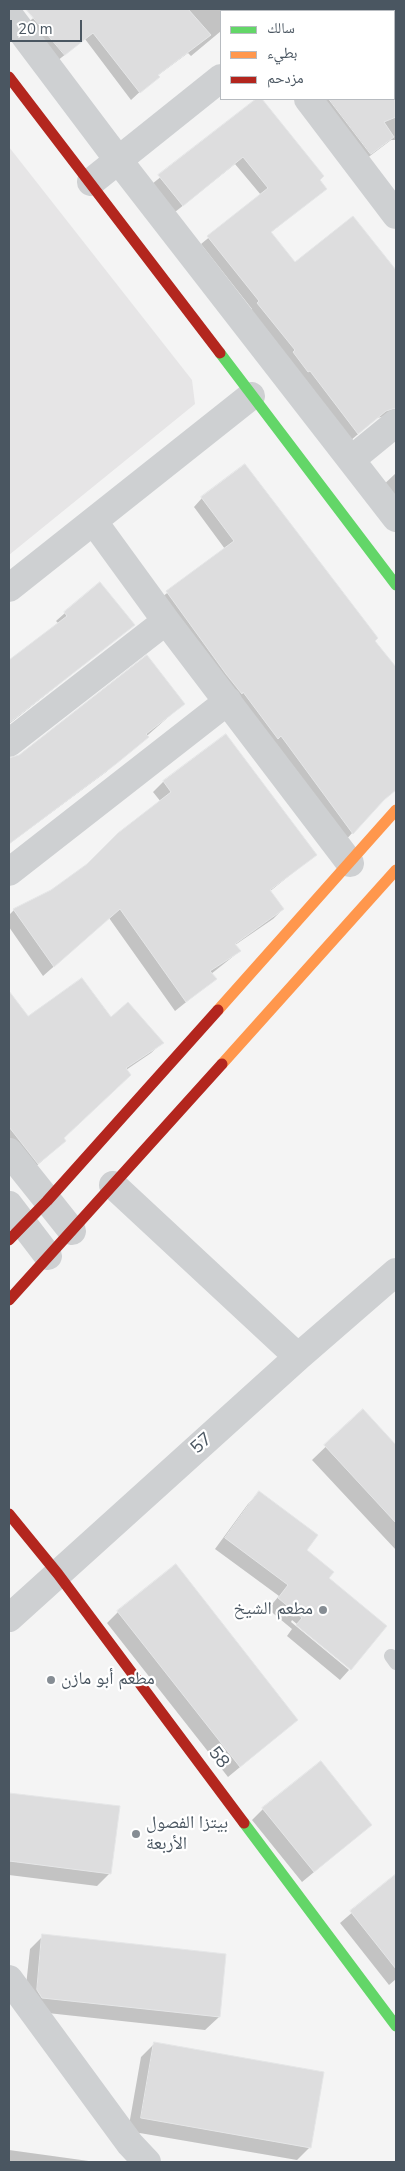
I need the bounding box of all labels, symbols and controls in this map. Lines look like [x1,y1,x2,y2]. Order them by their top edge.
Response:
scale bar [12,10,85,42]
legend [220,10,395,100]
text: سالك [267,18,295,38]
text: 20 m [18,19,53,39]
text: بطيء [267,43,297,63]
text: مزدحم [267,68,304,88]
street label: 57 [187,1429,217,1459]
place label: مطعم الشيخ [233,1599,313,1621]
marker: مطعم الشيخ [317,1604,329,1616]
place label: مطعم أبو مازن [61,1669,155,1691]
marker: مطعم أبو مازن [45,1674,57,1686]
street label: 58 [203,1743,233,1773]
place label: بيتزا الفصول الأربعة [146,1813,228,1856]
marker: بيتزا الفصول الأربعة [130,1828,142,1840]

